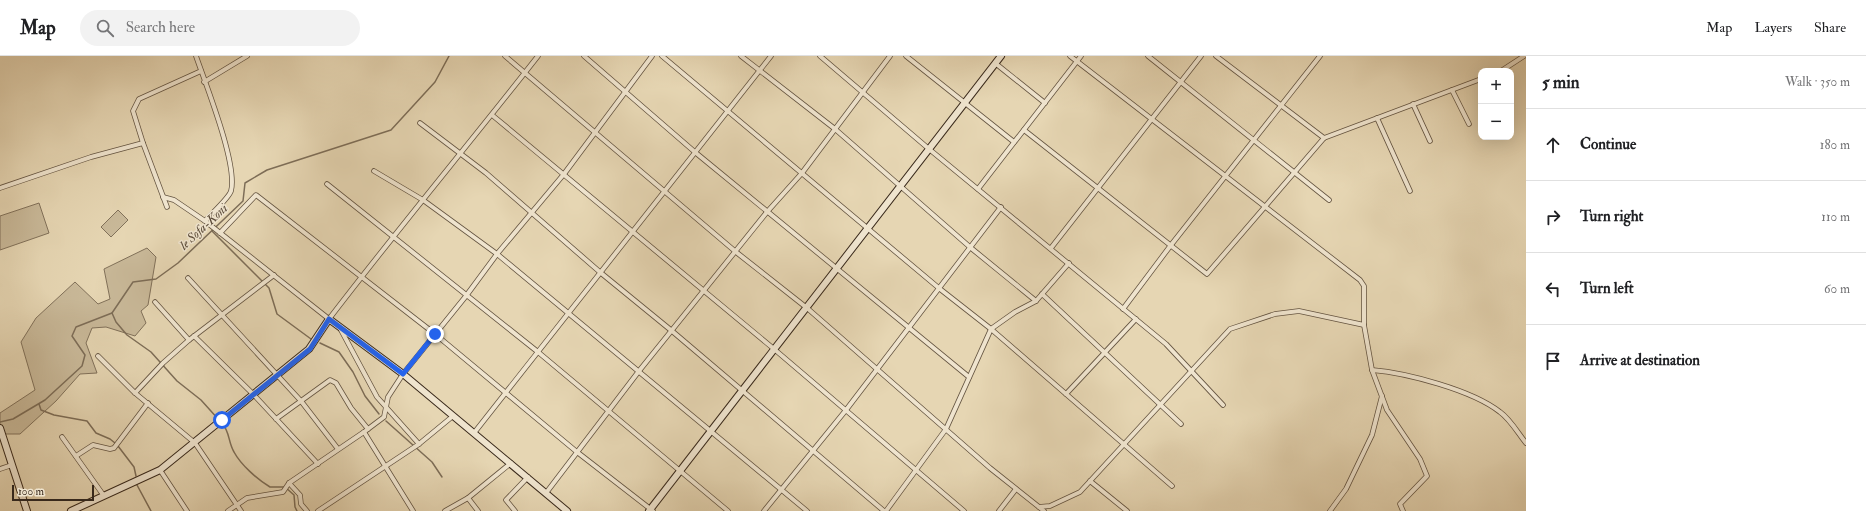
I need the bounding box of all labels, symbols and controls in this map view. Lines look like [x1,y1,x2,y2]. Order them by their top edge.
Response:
search box [80,10,360,46]
text: Map [20,16,56,40]
icon: search [94,17,116,39]
text: Search here [126,18,195,37]
text: Map [1706,19,1732,36]
text: Layers [1754,19,1792,36]
text: Share [1814,19,1846,36]
map controls [1478,68,1514,140]
button: + [1478,68,1514,104]
text: 5 min [1542,72,1580,93]
text: Walk · 350 m [1785,74,1850,90]
button: − [1478,104,1514,140]
icon: ahead [1542,134,1564,156]
text: Continue [1580,135,1636,154]
text: 180 m [1820,137,1850,153]
water label: le Sofa-Koni [175,200,232,254]
icon: right [1542,206,1564,228]
text: Turn right [1580,207,1643,226]
text: 110 m [1821,209,1850,225]
icon: left [1542,278,1564,300]
text: Turn left [1580,279,1634,298]
text: 60 m [1824,281,1850,297]
route end [426,325,444,343]
icon: arrive [1542,350,1564,372]
text: Arrive at destination [1580,351,1700,370]
route start [213,411,231,429]
scale bar [12,483,94,502]
text: 100 m [18,485,44,498]

